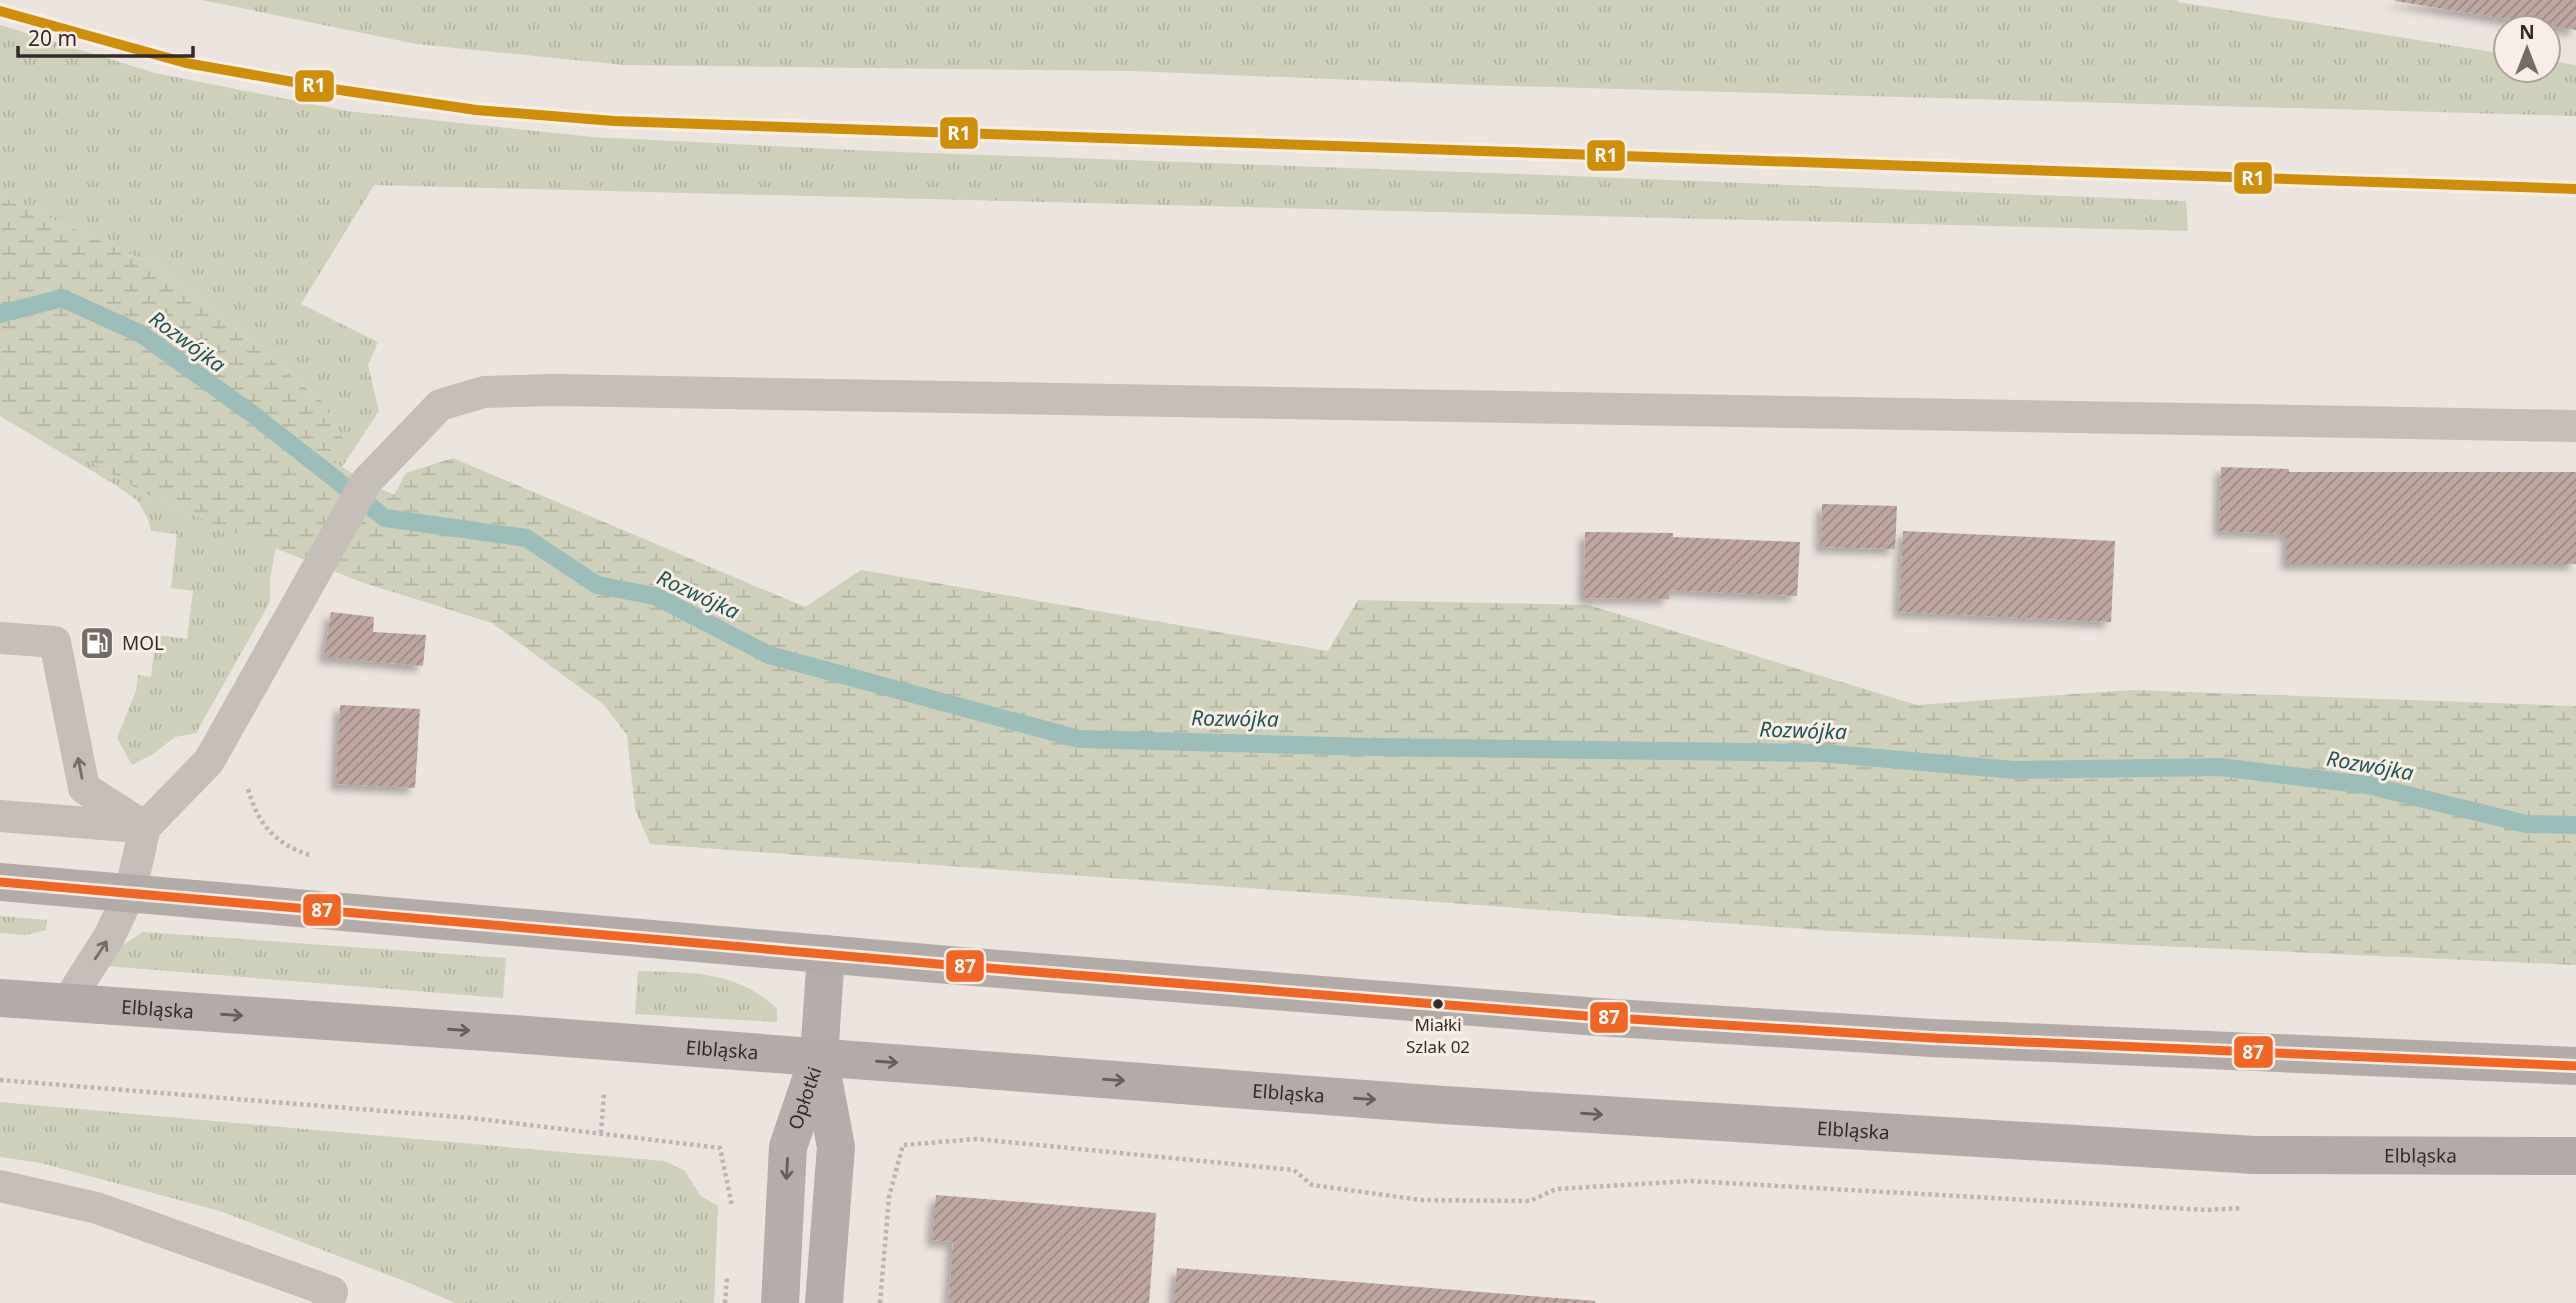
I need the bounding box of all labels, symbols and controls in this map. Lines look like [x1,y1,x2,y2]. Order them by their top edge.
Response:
scale bar [18,14,192,58]
north arrow [2492,14,2562,84]
text: N [2519,19,2535,45]
text: 20 m [28,24,77,52]
line badge: R1 [294,69,335,103]
text: R1 [302,72,326,98]
line badge: R1 [939,116,979,150]
text: R1 [947,120,971,146]
line badge: R1 [1586,139,1626,172]
text: R1 [1594,142,1618,168]
line badge: R1 [2233,161,2273,195]
text: R1 [2241,165,2265,191]
water label: Rozwójka [144,304,231,378]
water label: Rozwójka [653,563,744,625]
fuel station icon: MOL [78,624,116,662]
place label: MOL [122,630,164,656]
water label: Rozwójka [1191,703,1279,733]
water label: Rozwójka [1759,714,1847,746]
water label: Rozwójka [2325,744,2416,786]
one-way arrow [73,757,87,780]
line badge: 87 [302,893,342,927]
text: 87 [311,897,333,923]
one-way arrow [94,940,108,960]
line badge: 87 [945,949,985,983]
text: 87 [954,953,976,979]
street label: Elbląska [120,994,195,1025]
marker: Miałki Szlak 02 [1431,997,1445,1011]
line badge: 87 [1589,1001,1629,1034]
text: 87 [1598,1004,1620,1030]
one-way arrow [220,1009,243,1022]
place label: Miałki Szlak 02 [1406,1013,1470,1058]
one-way arrow [447,1024,470,1037]
street label: Elbląska [685,1034,759,1066]
line badge: 87 [2233,1035,2274,1069]
text: 87 [2242,1039,2264,1065]
one-way arrow [875,1056,897,1069]
street label: Opłotki [782,1063,827,1133]
one-way arrow [1102,1074,1124,1087]
street label: Elbląska [1251,1077,1326,1109]
one-way arrow [1353,1093,1376,1106]
one-way arrow [1580,1108,1603,1121]
street label: Elbląska [1816,1115,1890,1146]
street label: Elbląska [2384,1142,2457,1169]
one-way arrow [780,1158,793,1181]

